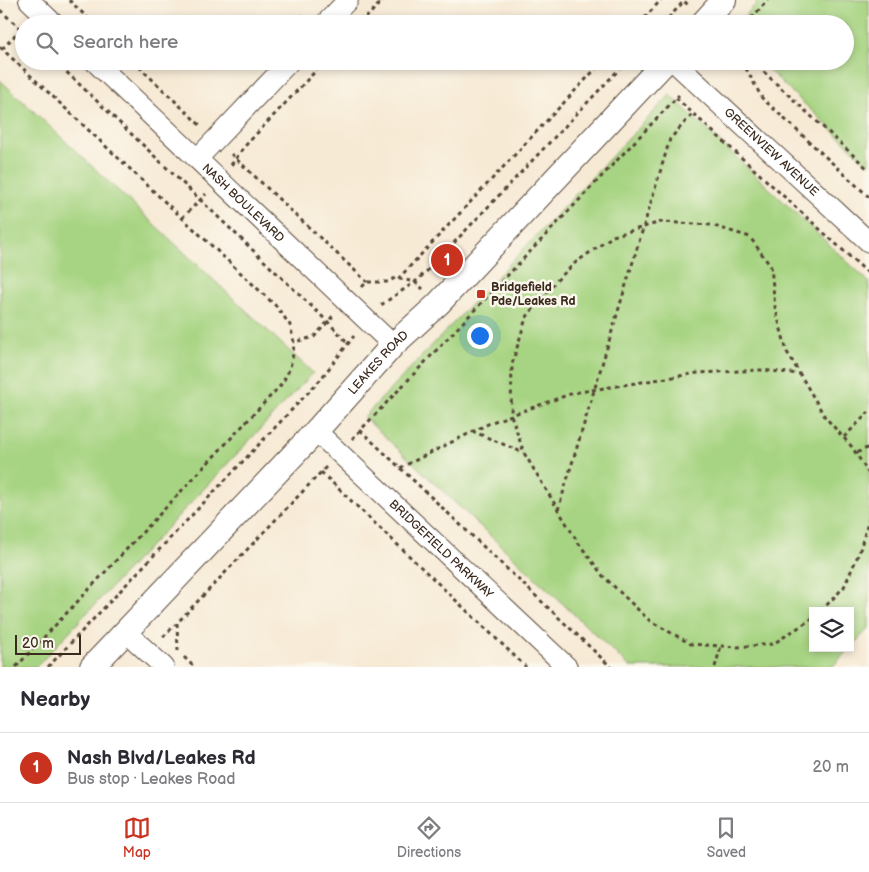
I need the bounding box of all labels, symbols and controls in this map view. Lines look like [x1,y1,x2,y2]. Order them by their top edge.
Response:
search box [15,15,854,70]
icon: search [33,29,61,57]
text: Search here [73,31,178,54]
street label: GREENVIEW AVENUE [721,105,822,199]
street label: NASH BOULEVARD [199,160,288,246]
pin: 1 [431,241,463,279]
place label: Bridgefield Pde/Leakes Rd [491,280,575,309]
marker: Bridgefield Pde/Leakes Rd [475,288,487,300]
your location [467,323,493,349]
street label: LEAKES ROAD [345,327,412,397]
street label: BRIDGEFIELD PARKWAY [386,496,497,602]
map controls [809,607,854,652]
button: layers [809,607,854,652]
scale bar [15,632,81,655]
text: 20 m [22,635,54,652]
text: Nearby [20,687,90,712]
text: Nash Blvd/Leakes Rd [67,747,256,770]
text: 1 [33,758,39,777]
text: 20 m [813,758,849,777]
text: Bus stop · Leakes Road [67,770,236,789]
tab: Map [123,814,151,861]
tab: Directions [397,814,461,861]
tab: Saved [707,814,746,861]

